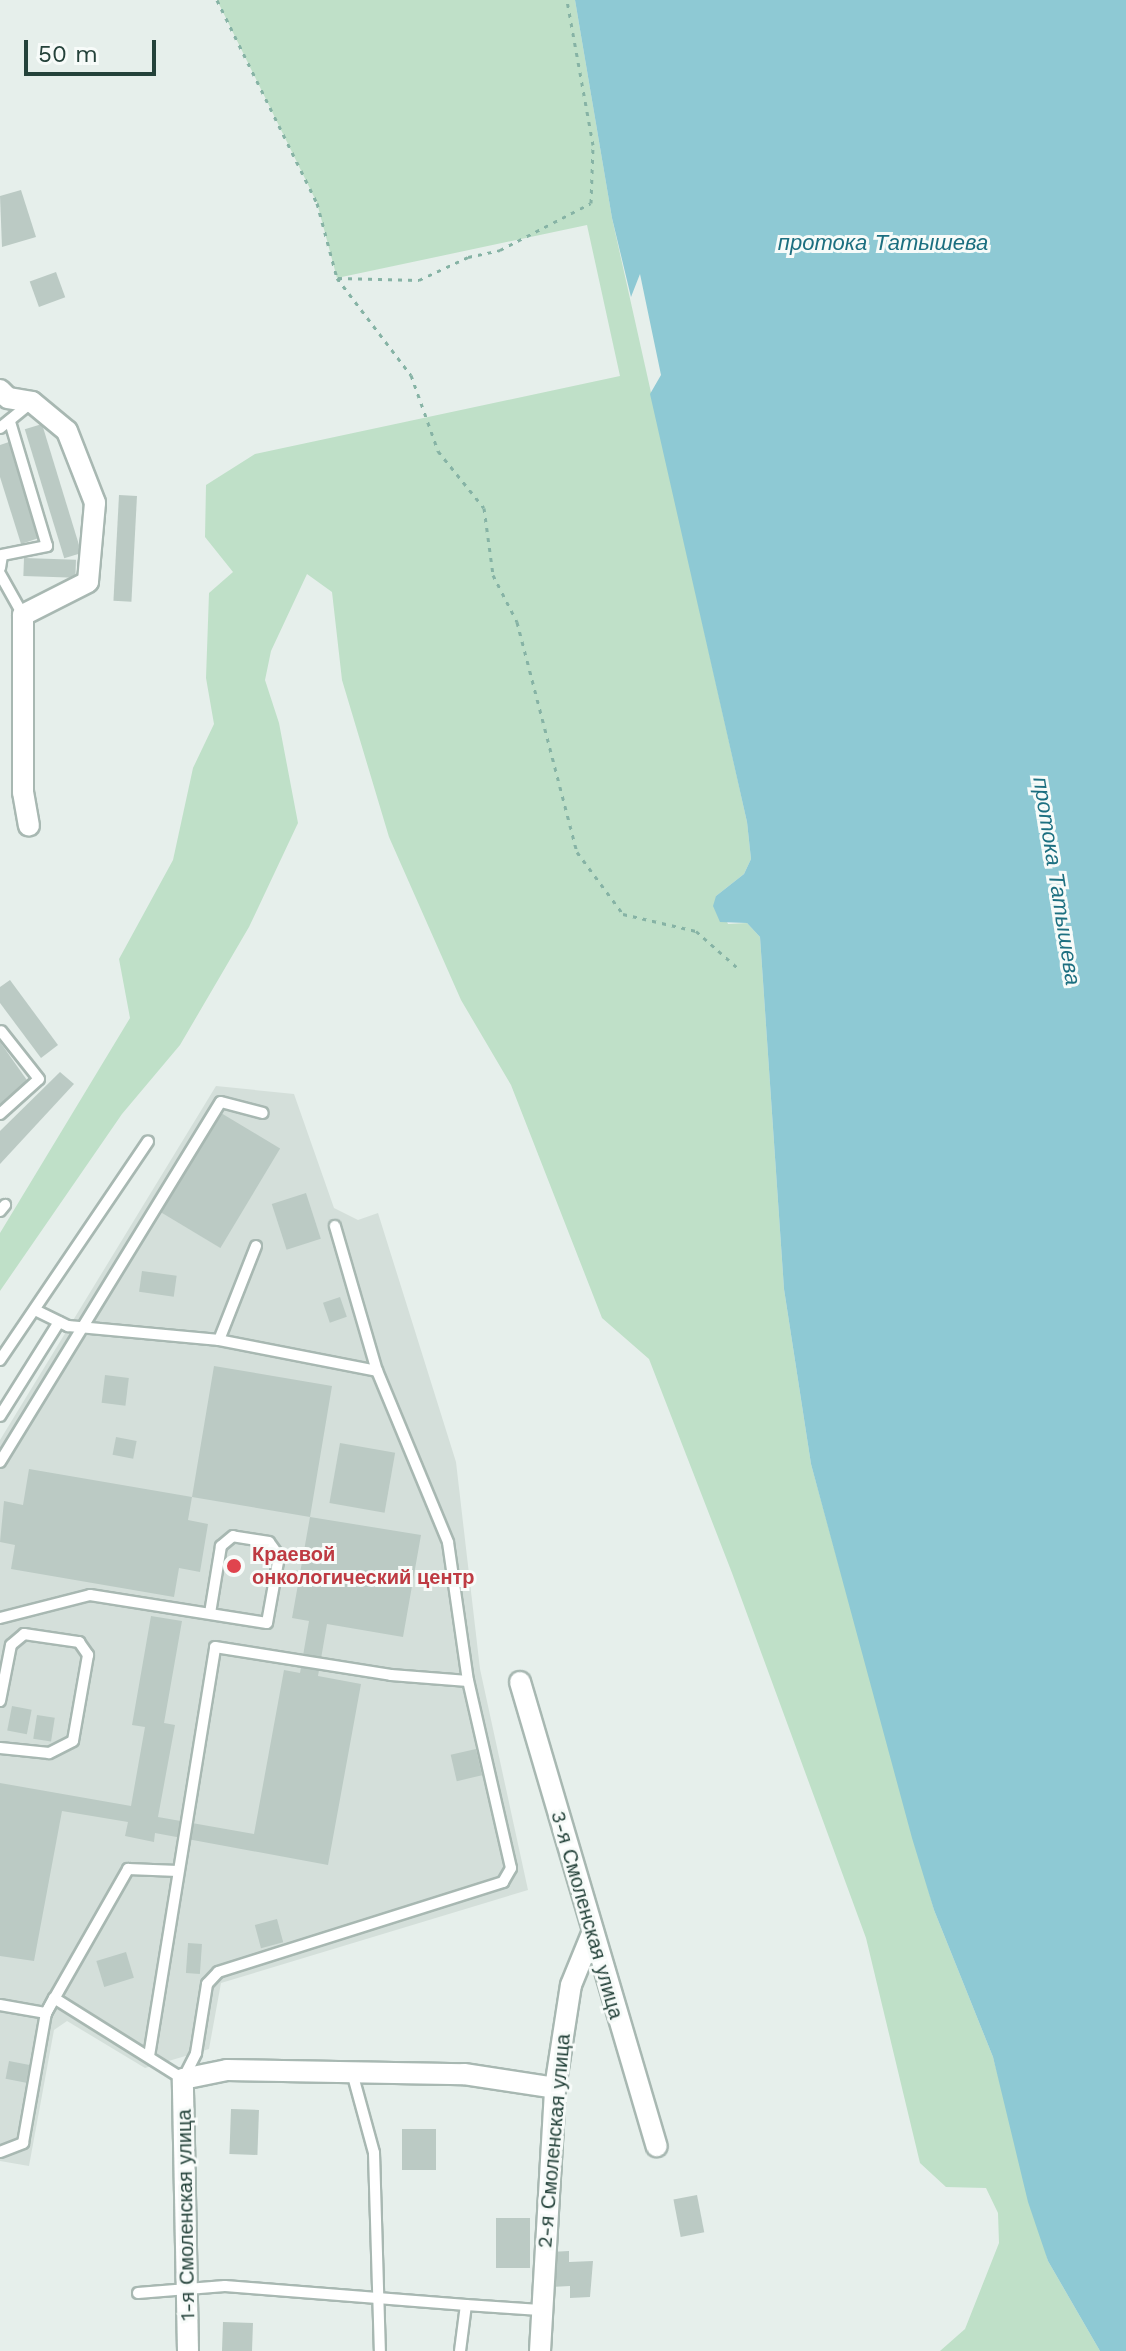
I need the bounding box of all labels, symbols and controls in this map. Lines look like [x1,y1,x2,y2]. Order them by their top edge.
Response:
scale bar [28,24,160,74]
text: 50 m [38,40,98,68]
water label: протока Татышева [778,230,988,256]
water label: протока Татышева [1028,775,1086,987]
place label: Краевой онкологический центр [252,1542,474,1589]
marker: Краевой онкологический центр [223,1555,245,1577]
street label: 3-я Смоленская улица [546,1808,628,2022]
street label: 2-я Смоленская улица [533,2033,575,2249]
street label: 1-я Смоленская улица [172,2109,200,2321]

